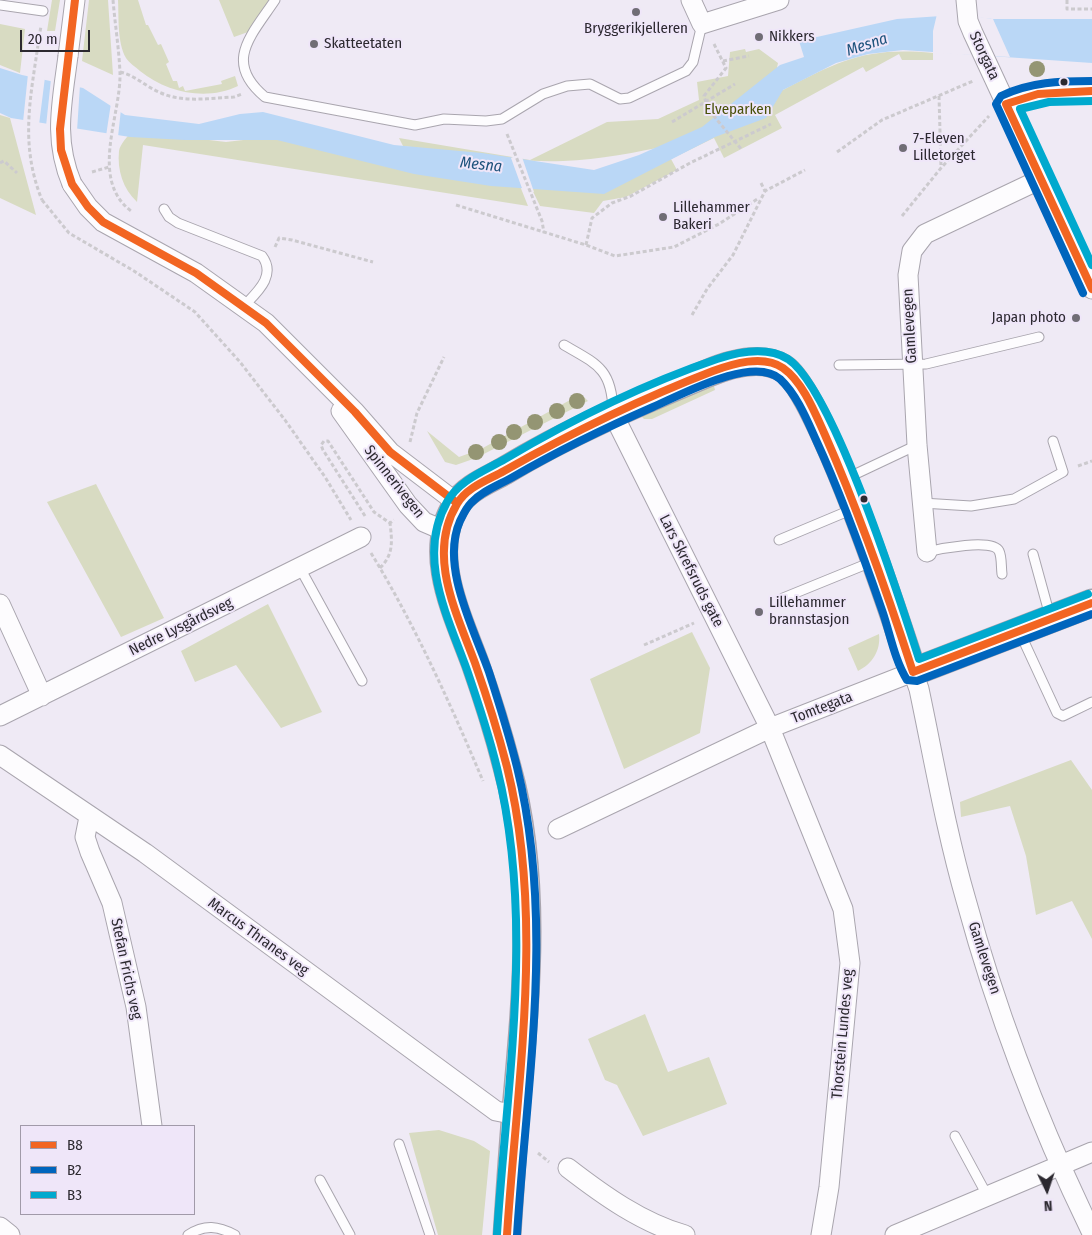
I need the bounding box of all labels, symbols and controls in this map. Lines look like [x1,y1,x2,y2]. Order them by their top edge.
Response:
marker: Bryggerikjelleren [630,6,642,18]
scale bar [22,20,92,52]
place label: Bryggerikjelleren [584,20,688,38]
place label: Nikkers [769,28,815,46]
water label: Mesna [844,29,890,61]
street label: Storgata [965,29,1003,83]
text: 20 m [28,30,58,48]
marker: Nikkers [753,31,765,43]
place label: Skatteetaten [324,35,402,53]
marker: Skatteetaten [308,38,320,50]
unlabelled marker [1059,77,1069,87]
park label: Elveparken [704,101,772,119]
place label: 7-Eleven Lilletorget [913,130,975,165]
marker: 7-Eleven Lilletorget [897,142,909,154]
water label: Mesna [459,153,503,177]
place label: Lillehammer Bakeri [673,199,750,234]
marker: Lillehammer Bakeri [657,211,669,223]
street label: Gamlevegen [899,288,921,364]
place label: Japan photo [992,309,1066,327]
marker: Japan photo [1070,312,1082,324]
street label: Spinnerivegen [360,442,428,522]
unlabelled marker [859,494,869,504]
street label: Lars Skrefsruds gate [655,512,727,630]
street label: Nedre Lysgårdsveg [126,594,236,660]
place label: Lillehammer brannstasjon [769,594,849,629]
marker: Lillehammer brannstasjon [753,606,765,618]
street label: Tomtegata [789,688,855,728]
street label: Marcus Thranes veg [204,894,312,980]
street label: Stefan Frichs veg [106,917,146,1021]
street label: Gamlevegen [964,920,1004,996]
street label: Thorstein Lundes veg [828,968,858,1100]
legend [20,1125,195,1215]
text: B8 [67,1136,83,1154]
text: B2 [67,1161,82,1179]
north arrow [1022,1165,1072,1215]
text: B3 [67,1186,82,1204]
text: N [1043,1197,1053,1214]

